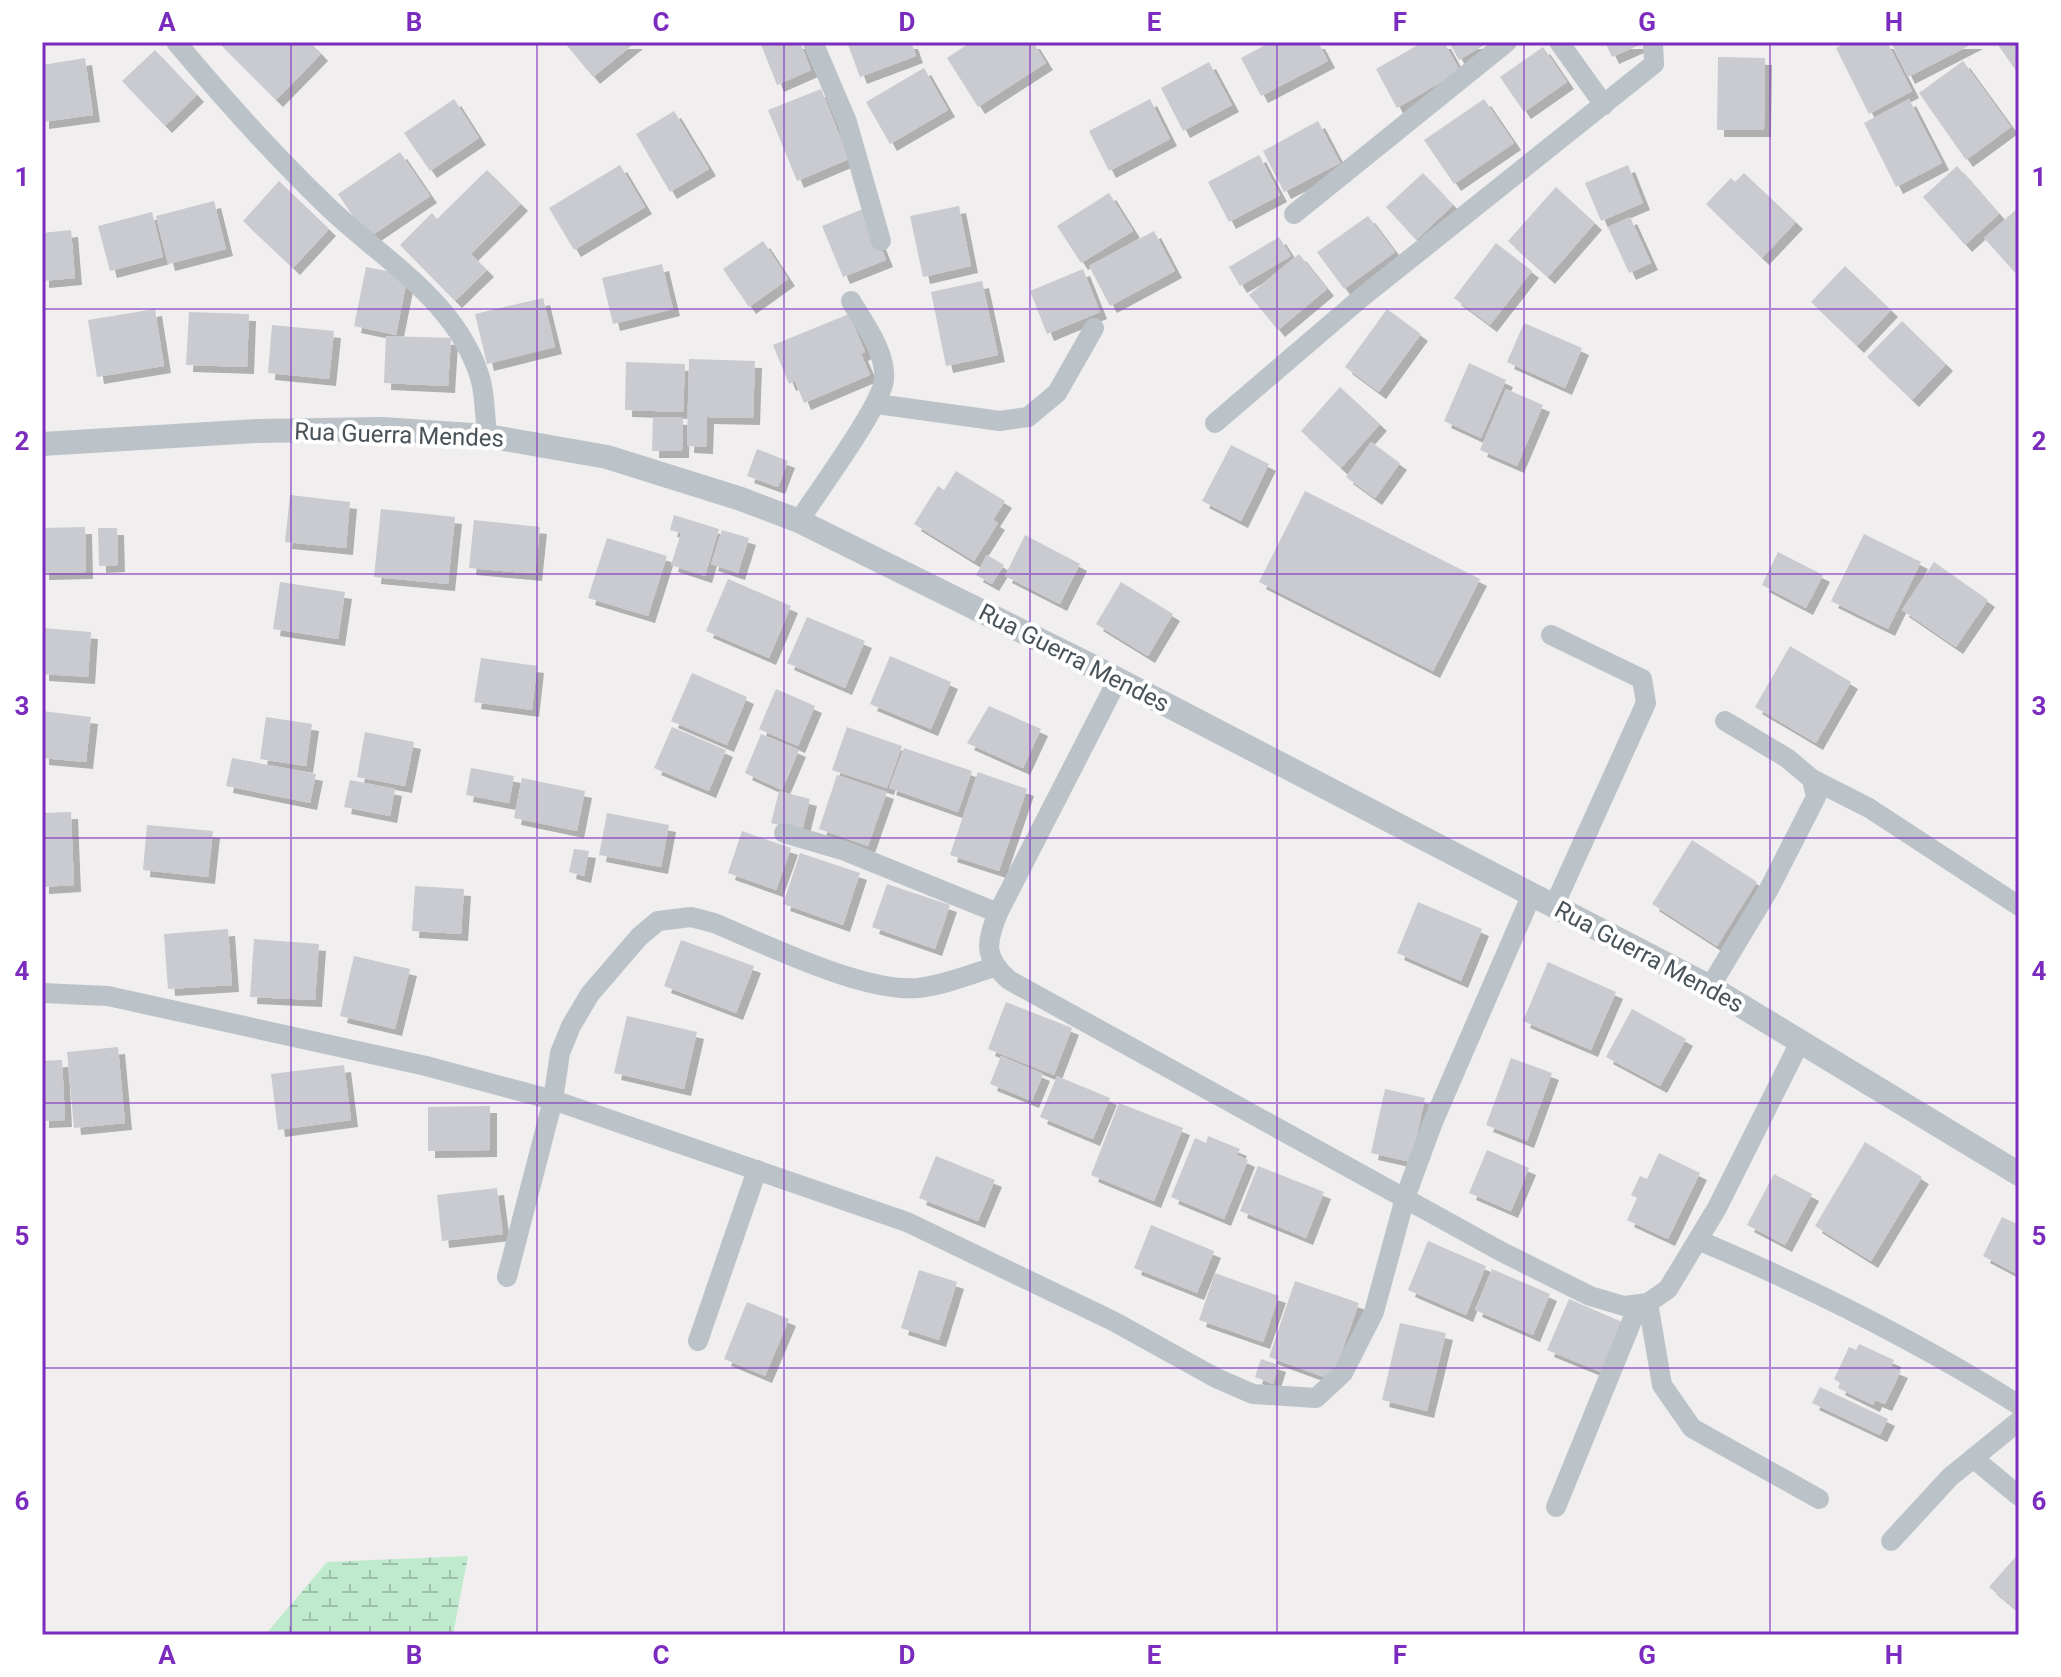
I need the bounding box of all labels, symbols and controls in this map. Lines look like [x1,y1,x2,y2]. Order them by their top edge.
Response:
text: A [158,7,176,37]
text: B [406,7,422,37]
text: C [652,7,670,37]
text: D [899,7,915,37]
text: E [1147,7,1162,37]
text: F [1393,7,1407,37]
text: G [1638,7,1656,37]
text: H [1885,7,1903,37]
text: 1 [15,162,29,192]
text: 1 [2032,162,2046,192]
street label: Rua Guerra Mendes [294,417,504,453]
text: 2 [15,426,29,456]
text: 2 [2032,426,2046,456]
street label: Rua Guerra Mendes [974,598,1174,718]
text: 3 [15,691,29,721]
text: 3 [2032,691,2046,721]
street label: Rua Guerra Mendes [1550,895,1748,1019]
text: 4 [15,956,30,986]
text: 4 [2032,956,2047,986]
text: 5 [15,1221,29,1251]
text: 5 [2032,1221,2046,1251]
text: 6 [15,1486,30,1516]
text: 6 [2032,1486,2047,1516]
text: A [158,1640,176,1670]
text: B [406,1640,422,1670]
text: C [652,1640,670,1670]
text: D [899,1640,915,1670]
text: E [1147,1640,1162,1670]
text: F [1393,1640,1407,1670]
text: G [1638,1640,1656,1670]
text: H [1885,1640,1903,1670]

